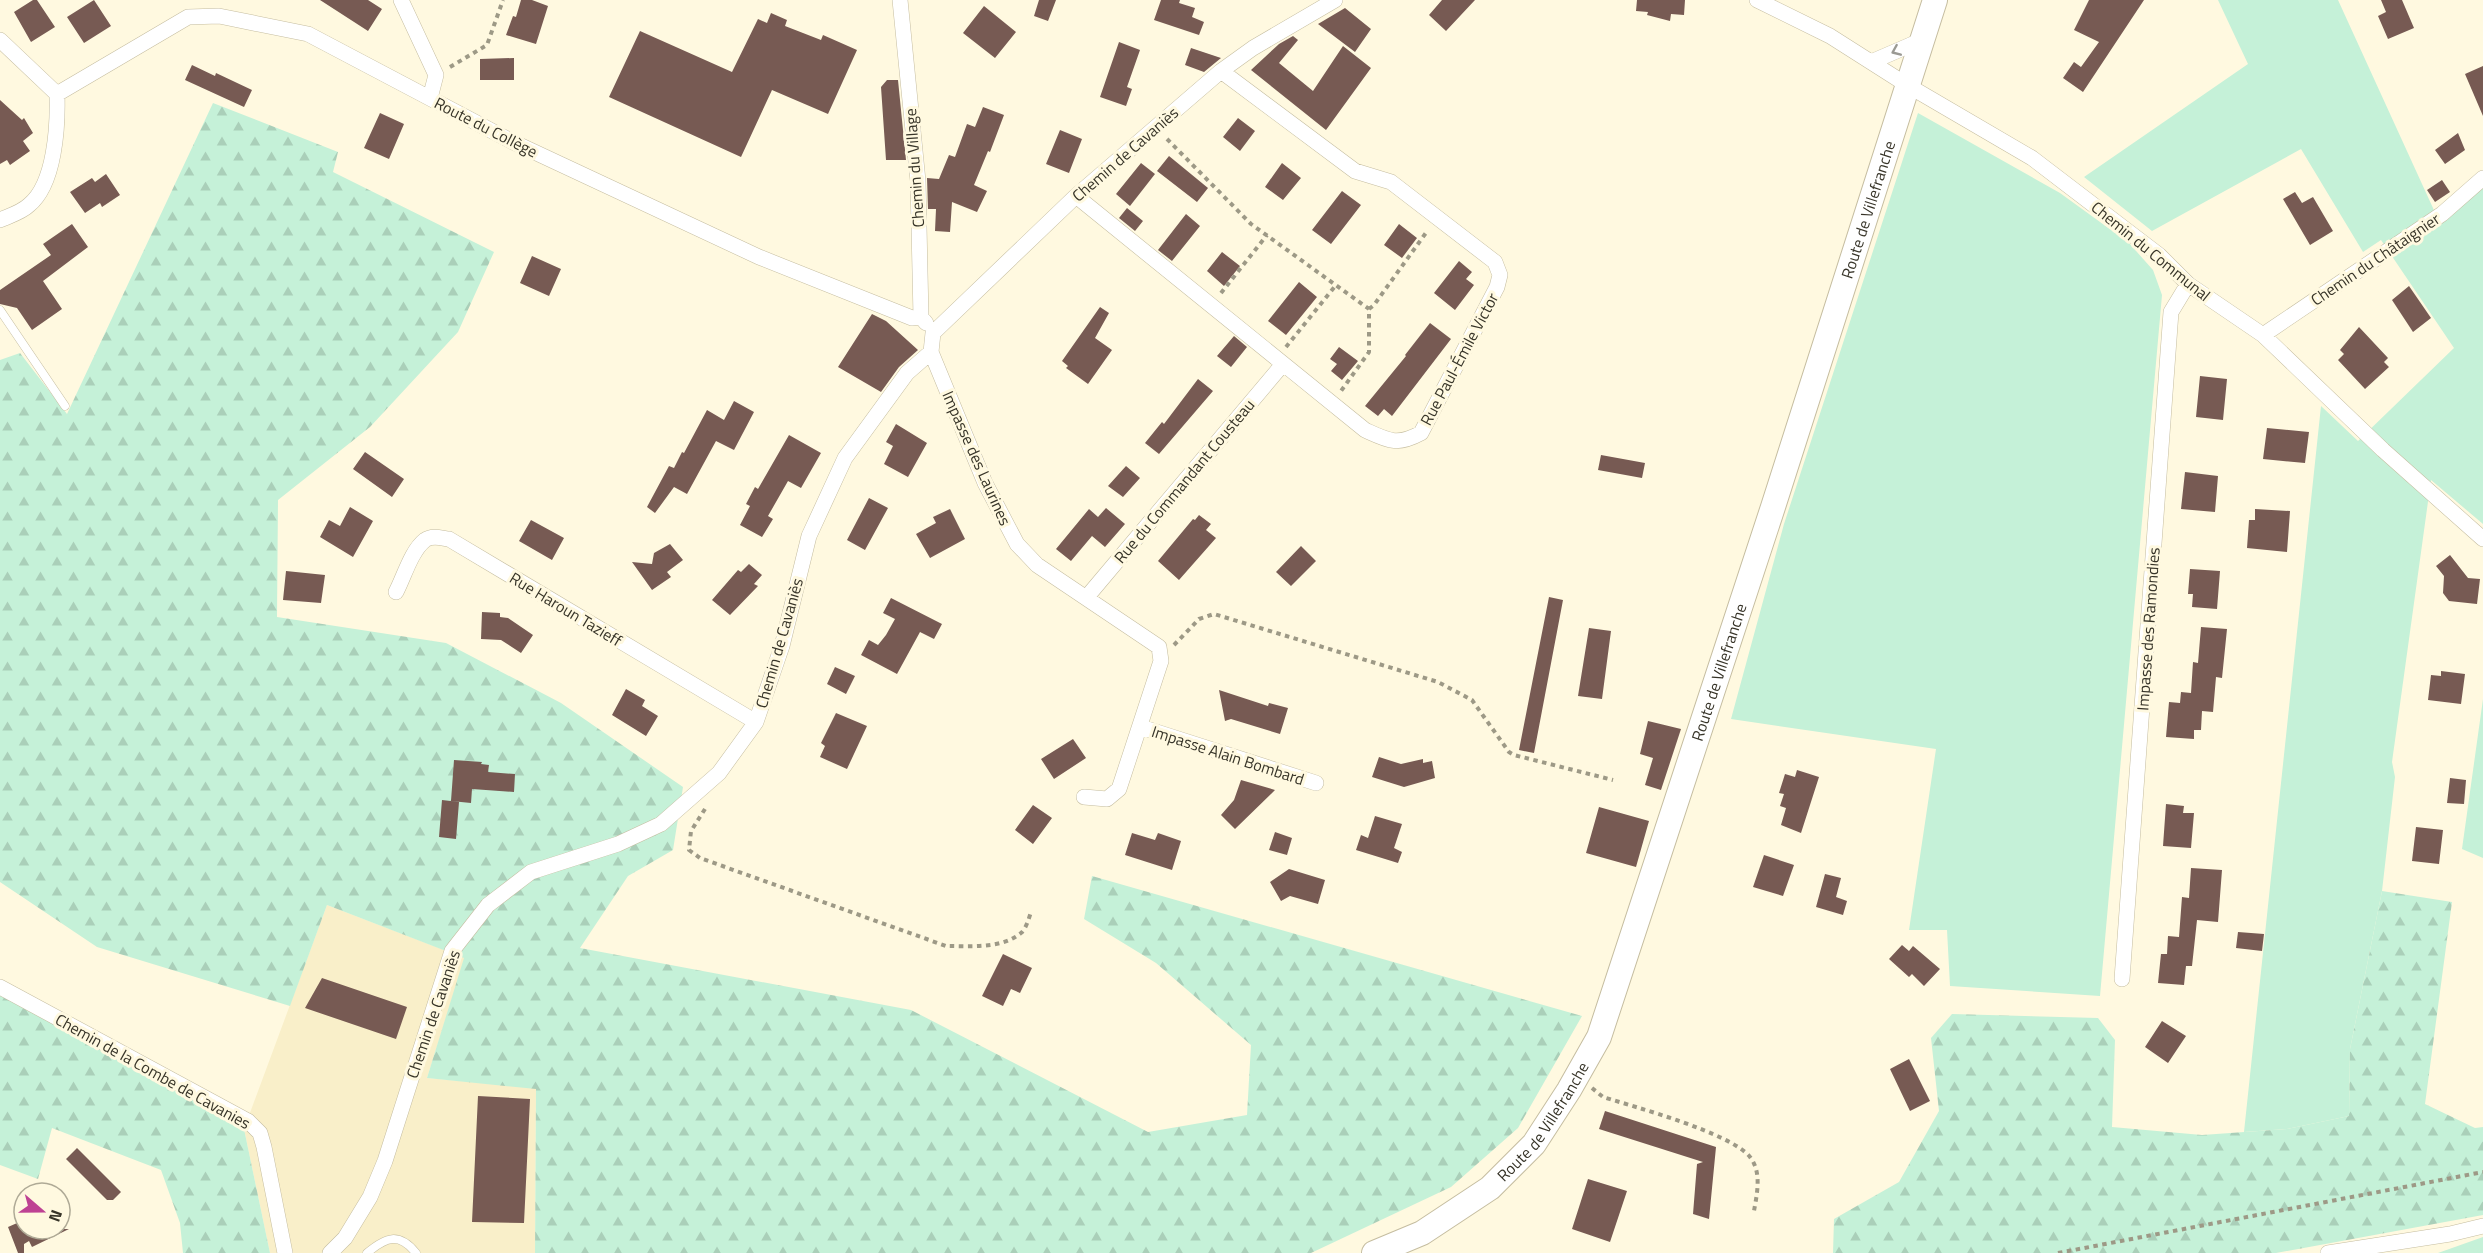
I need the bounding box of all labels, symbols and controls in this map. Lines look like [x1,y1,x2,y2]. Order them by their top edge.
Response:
one-way arrow [1892,44,1903,56]
street label: Route du Collège [430,91,542,163]
street label: Chemin de Cavaniès [1066,101,1184,207]
street label: Chemin du Village [898,108,930,228]
street label: Route de Villefranche [1835,138,1901,282]
street label: Chemin du Communal [2086,195,2216,307]
street label: Chemin du Châtaignier [2306,207,2445,311]
street label: Rue Paul-Émile Victor [1414,288,1504,430]
street label: Impasse des Laurines [937,387,1017,529]
street label: Rue du Commandant Cousteau [1108,394,1260,568]
street label: Impasse des Ramondies [2130,547,2166,711]
street label: Rue Haroun Tazieff [505,566,627,653]
street label: Chemin de Cavaniès [749,575,809,711]
street label: Route de Villefranche [1685,600,1753,744]
street label: Impasse Alain Bombard [1149,719,1307,791]
street label: Chemin de Cavaniès [400,947,466,1081]
street label: Chemin de la Combe de Cavanies [51,1007,255,1135]
street label: Route de Villefranche [1491,1057,1595,1187]
north arrow [12,1181,72,1241]
text: N [43,1207,69,1225]

